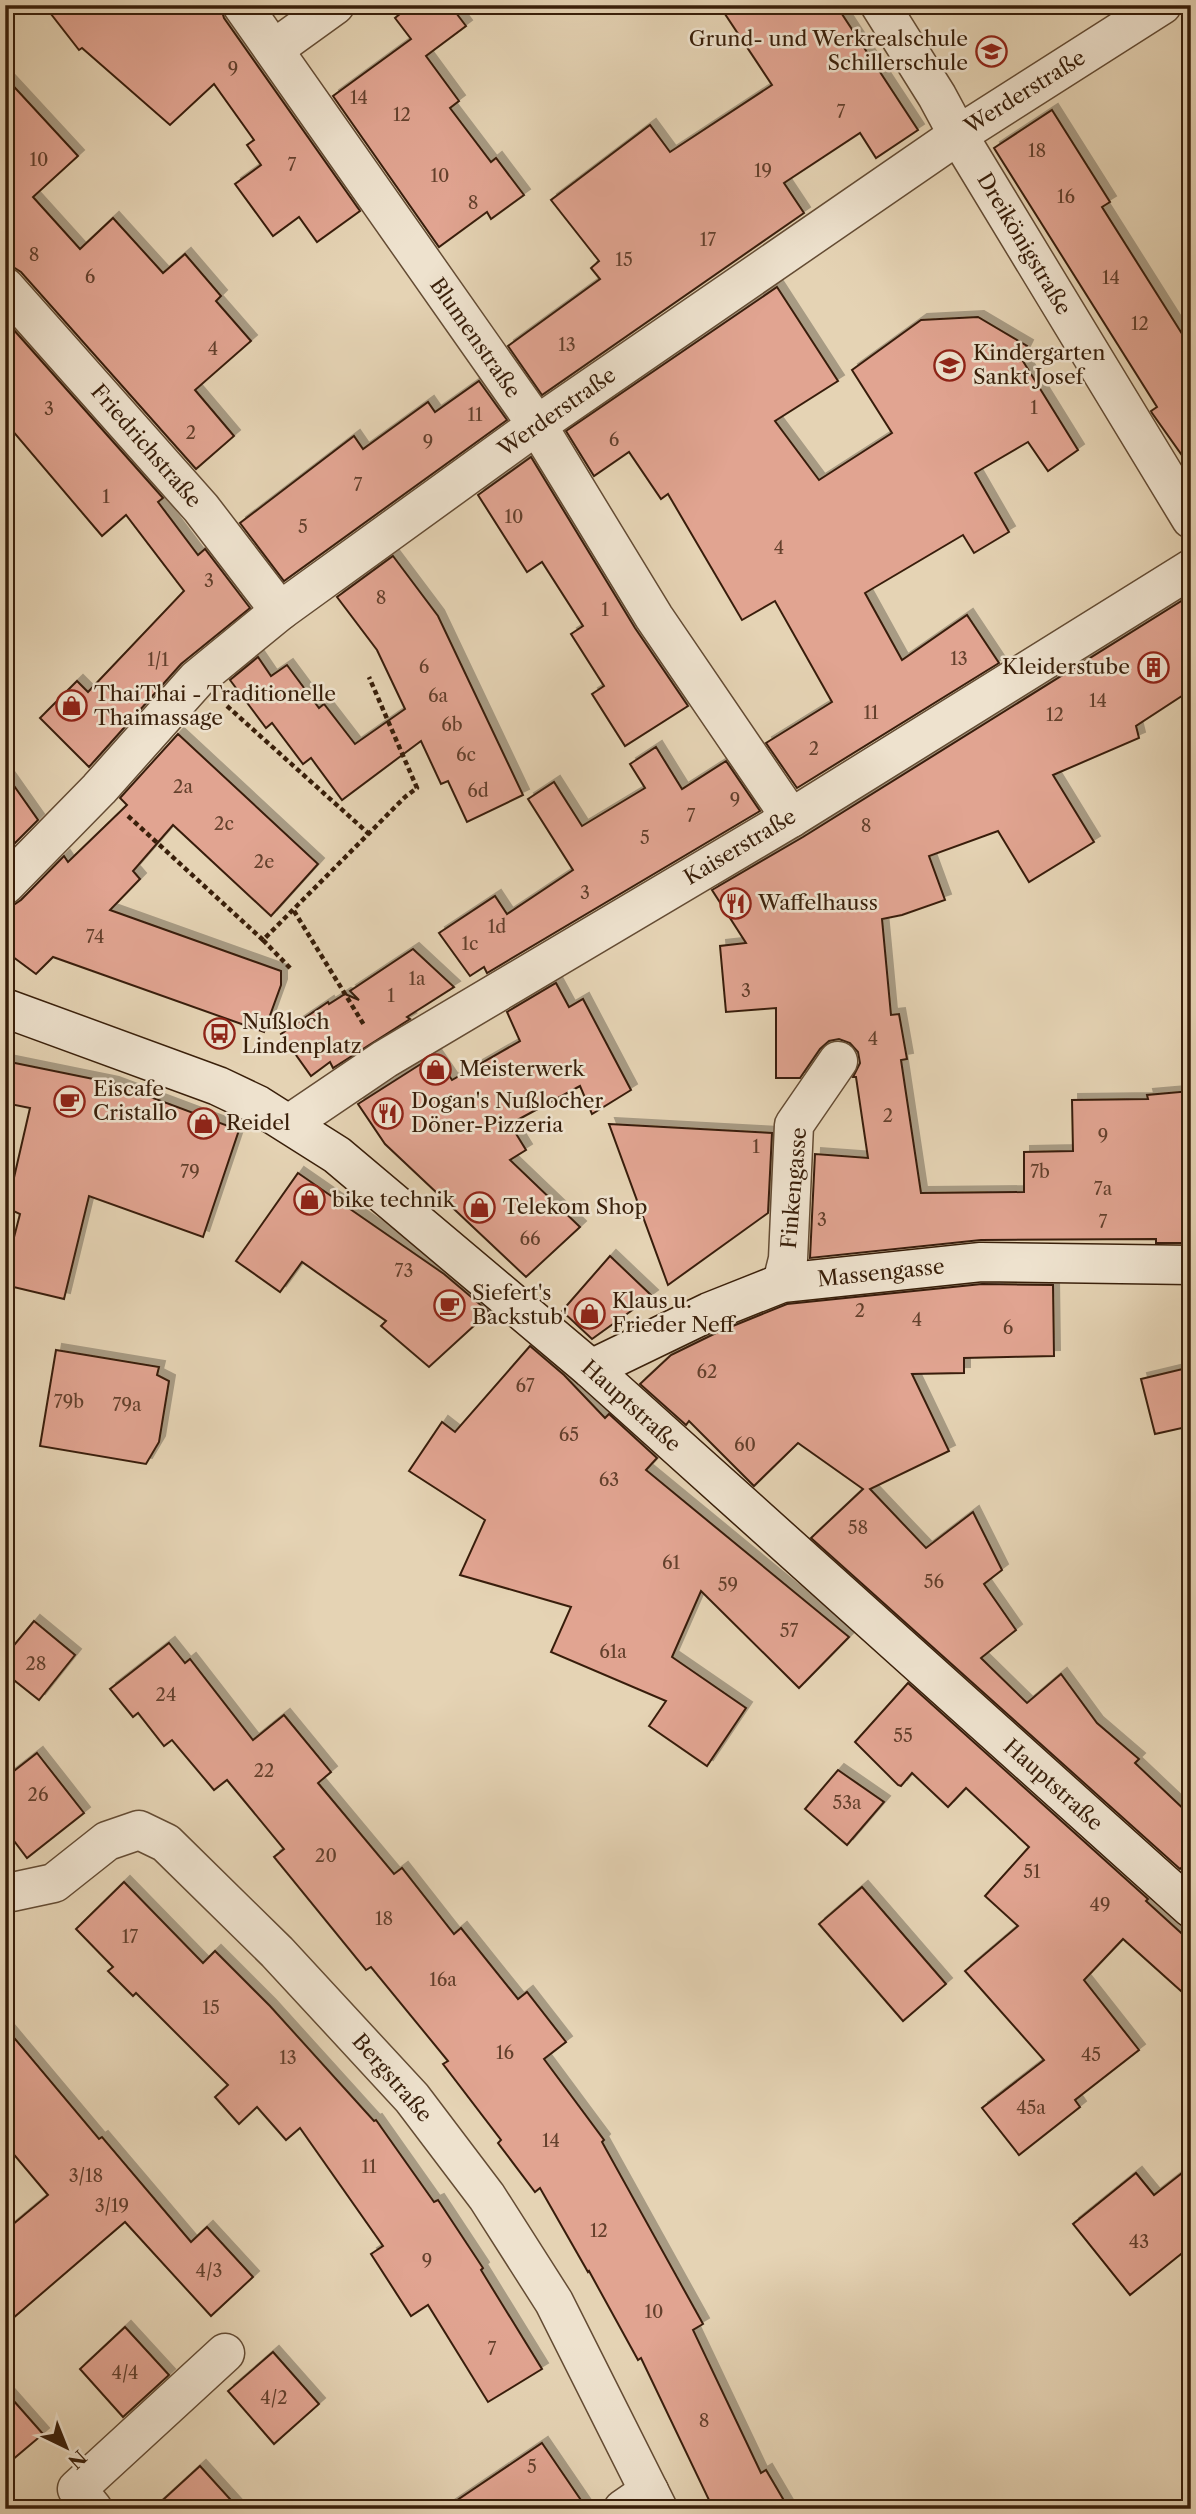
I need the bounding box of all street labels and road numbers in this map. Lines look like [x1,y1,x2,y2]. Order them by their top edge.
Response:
street label: Werderstraße [959,45,1090,139]
street label: Dreikönigstraße [972,168,1077,319]
street label: Blumenstraße [425,273,526,403]
street label: Werderstraße [492,362,620,462]
street label: Friedrichstraße [86,379,207,513]
street label: Kaiserstraße [679,803,800,890]
street label: Finkengasse [776,1126,811,1250]
street label: Massengasse [816,1253,946,1292]
street label: Hauptstraße [577,1355,686,1457]
street label: Hauptstraße [999,1734,1108,1836]
street label: Bergstraße [347,2028,438,2127]

